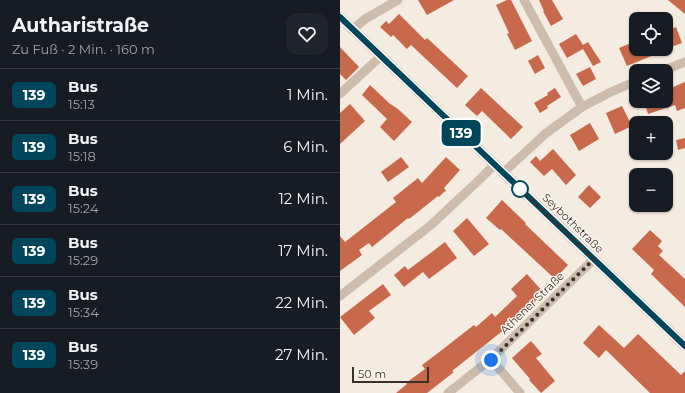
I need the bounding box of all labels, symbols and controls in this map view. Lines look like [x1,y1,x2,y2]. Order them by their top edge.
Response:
map controls [629,12,673,212]
button: locate [629,12,673,56]
button: heart [286,13,328,55]
text: Autharistraße [12,14,149,37]
text: Zu Fuß · 2 Min. · 160 m [12,41,155,57]
button: layers [629,64,673,108]
text: Bus [68,77,98,96]
text: 1 Min. [287,85,328,104]
text: 139 [23,86,45,104]
text: 15:13 [68,96,95,112]
button: + [629,116,673,160]
line badge: 139 [438,120,484,146]
text: 139 [450,124,472,142]
text: Bus [68,129,98,148]
text: 6 Min. [283,137,328,156]
text: 139 [23,138,45,156]
text: 15:18 [68,148,96,164]
button: − [629,168,673,212]
unlabelled marker [511,180,529,198]
text: Bus [68,181,98,200]
text: 12 Min. [278,189,328,208]
text: 139 [23,190,45,208]
street label: Seybothstraße [539,190,607,256]
text: 15:24 [68,200,99,216]
text: Bus [68,233,98,252]
text: 17 Min. [278,241,328,260]
text: 139 [23,242,45,260]
text: 15:29 [68,252,98,268]
street label: Athener Straße [497,269,567,337]
text: Bus [68,285,98,304]
text: 22 Min. [275,293,328,312]
text: 139 [23,294,45,312]
text: 15:34 [68,304,99,320]
text: Bus [68,337,98,356]
text: 27 Min. [275,345,328,364]
text: 139 [23,346,45,364]
your location [481,350,501,370]
text: 15:39 [68,356,98,372]
scale bar [352,365,429,384]
text: 50 m [358,367,386,381]

